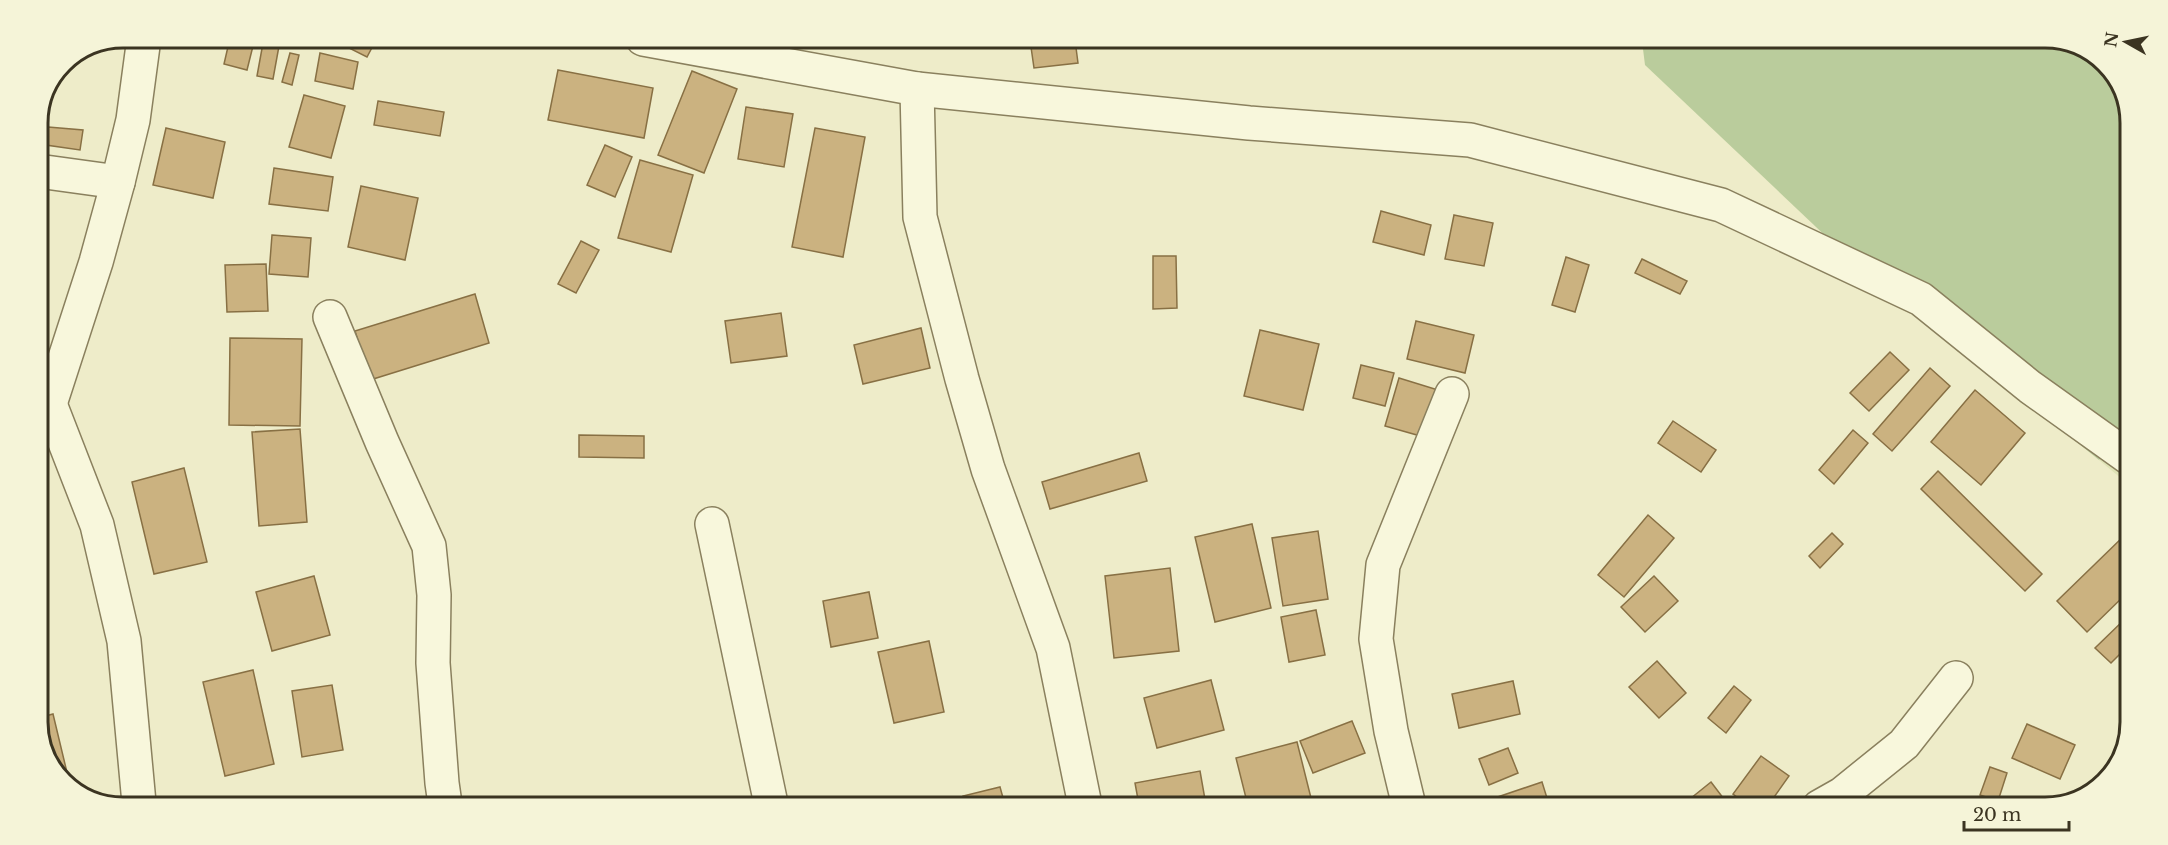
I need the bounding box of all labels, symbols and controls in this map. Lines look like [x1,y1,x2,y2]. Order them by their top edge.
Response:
north arrow [2096,12,2156,72]
text: N [2100,31,2122,49]
scale bar [1964,794,2069,832]
text: 20 m [1973,804,2021,826]

